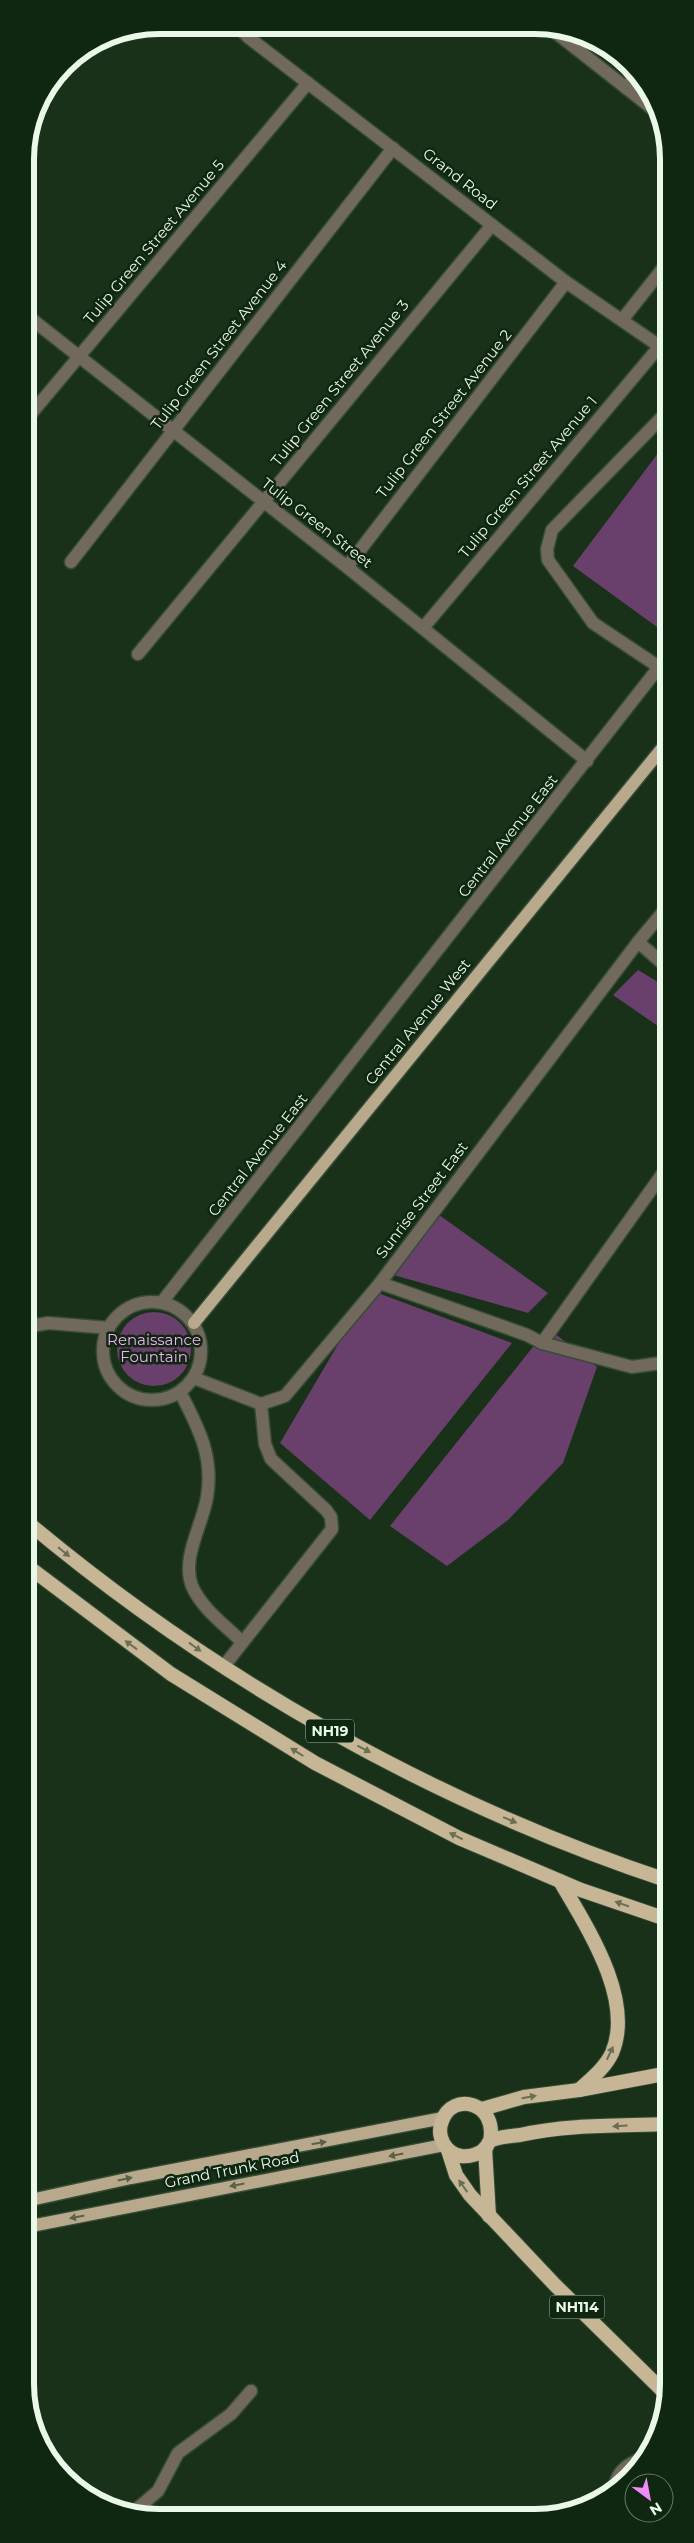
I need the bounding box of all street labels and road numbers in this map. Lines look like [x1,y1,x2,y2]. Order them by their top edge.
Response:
street label: Grand Road [419,144,501,214]
street label: Tulip Green Street Avenue 5 [79,156,228,328]
street label: Tulip Green Street Avenue 4 [146,256,291,433]
street label: Tulip Green Street Avenue 3 [267,296,413,470]
street label: Tulip Green Street Avenue 2 [372,326,515,502]
street label: Tulip Green Street Avenue 1 [454,392,601,561]
street label: Tulip Green Street [258,473,377,572]
street label: Central Avenue East [454,771,561,901]
street label: Central Avenue West [361,955,474,1089]
street label: Central Avenue East [204,1090,311,1220]
street label: Sunrise Street East [372,1138,472,1262]
road number: NH19 [306,1720,354,1742]
street label: Grand Trunk Road [163,2147,301,2192]
road number: NH114 [550,2296,604,2318]

